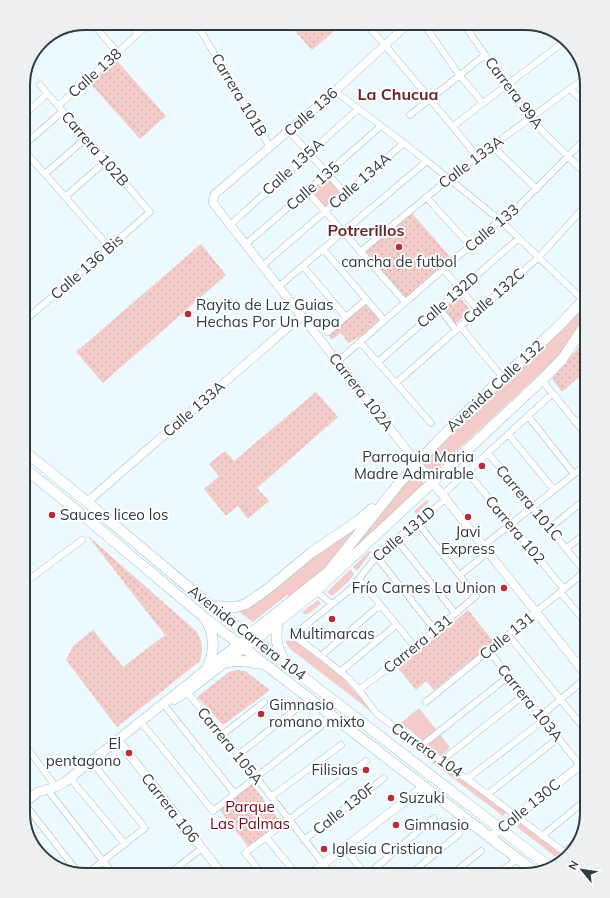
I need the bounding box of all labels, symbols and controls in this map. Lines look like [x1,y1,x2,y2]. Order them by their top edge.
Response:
street label: Calle 138 [64,44,125,102]
street label: Carrera 101B [207,50,272,140]
street label: Carrera 99A [481,53,548,132]
street label: Calle 136 [280,83,342,140]
district label: La Chucua [358,84,438,104]
street label: Carrera 102B [58,107,133,190]
street label: Calle 133A [435,131,507,192]
street label: Calle 135A [259,135,327,199]
street label: Calle 134A [325,148,395,213]
street label: Calle 135 [282,158,344,214]
street label: Calle 133 [461,199,523,256]
district label: Potrerillos [328,220,404,240]
street label: Calle 136 Bis [46,230,127,303]
marker: cancha de futbol [394,242,404,252]
place label: cancha de futbol [341,252,457,271]
street label: Calle 132C [459,264,528,328]
street label: Calle 132D [413,267,483,332]
place label: Rayito de Luz Guias Hechas Por Un Papa [196,295,340,331]
marker: Rayito de Luz Guias Hechas Por Un Papa [183,309,193,319]
street label: Avenida Calle 132 [442,336,547,436]
street label: Carrera 102A [325,349,398,435]
street label: Calle 133A [159,376,229,441]
place label: Parroquia Maria Madre Admirable [354,447,474,483]
marker: Parroquia Maria Madre Admirable [477,461,487,471]
street label: Carrera 101C [492,461,567,545]
street label: Carrera 102 [481,492,549,568]
street label: Calle 131D [368,502,439,565]
place label: Sauces liceo los [60,505,168,524]
marker: Sauces liceo los [47,510,57,520]
marker: Javi Express [463,512,473,522]
place label: Javi Express [441,522,495,558]
place label: Frío Carnes La Union [352,578,496,597]
street label: Avenida Carrera 104 [185,581,310,684]
marker: Frío Carnes La Union [499,583,509,593]
street label: Calle 131 [475,608,538,664]
street label: Carrera 131 [379,610,456,677]
marker: Multimarcas [327,614,337,624]
place label: Multimarcas [289,624,375,643]
street label: Carrera 103A [493,660,567,745]
place label: Gimnasio romano mixto [269,695,365,731]
street label: Carrera 105A [193,703,267,788]
marker: Gimnasio romano mixto [256,709,266,719]
street label: Carrera 104 [388,718,467,781]
place label: El pentagono [46,734,121,770]
marker: El pentagono [124,748,134,758]
place label: Filisias [311,760,358,779]
marker: Filisias [361,765,371,775]
street label: Carrera 106 [137,769,204,846]
street label: Calle 130C [493,774,564,837]
street label: Calle 130F [309,778,379,839]
place label: Suzuki [399,788,445,807]
marker: Suzuki [386,793,396,803]
park label: Parque Las Palmas [210,797,290,833]
place label: Gimnasio [404,815,469,834]
marker: Gimnasio [391,820,401,830]
place label: Iglesia Cristiana [332,839,443,858]
marker: Iglesia Cristiana [319,844,329,854]
north arrow [562,850,602,890]
text: N [565,858,581,872]

